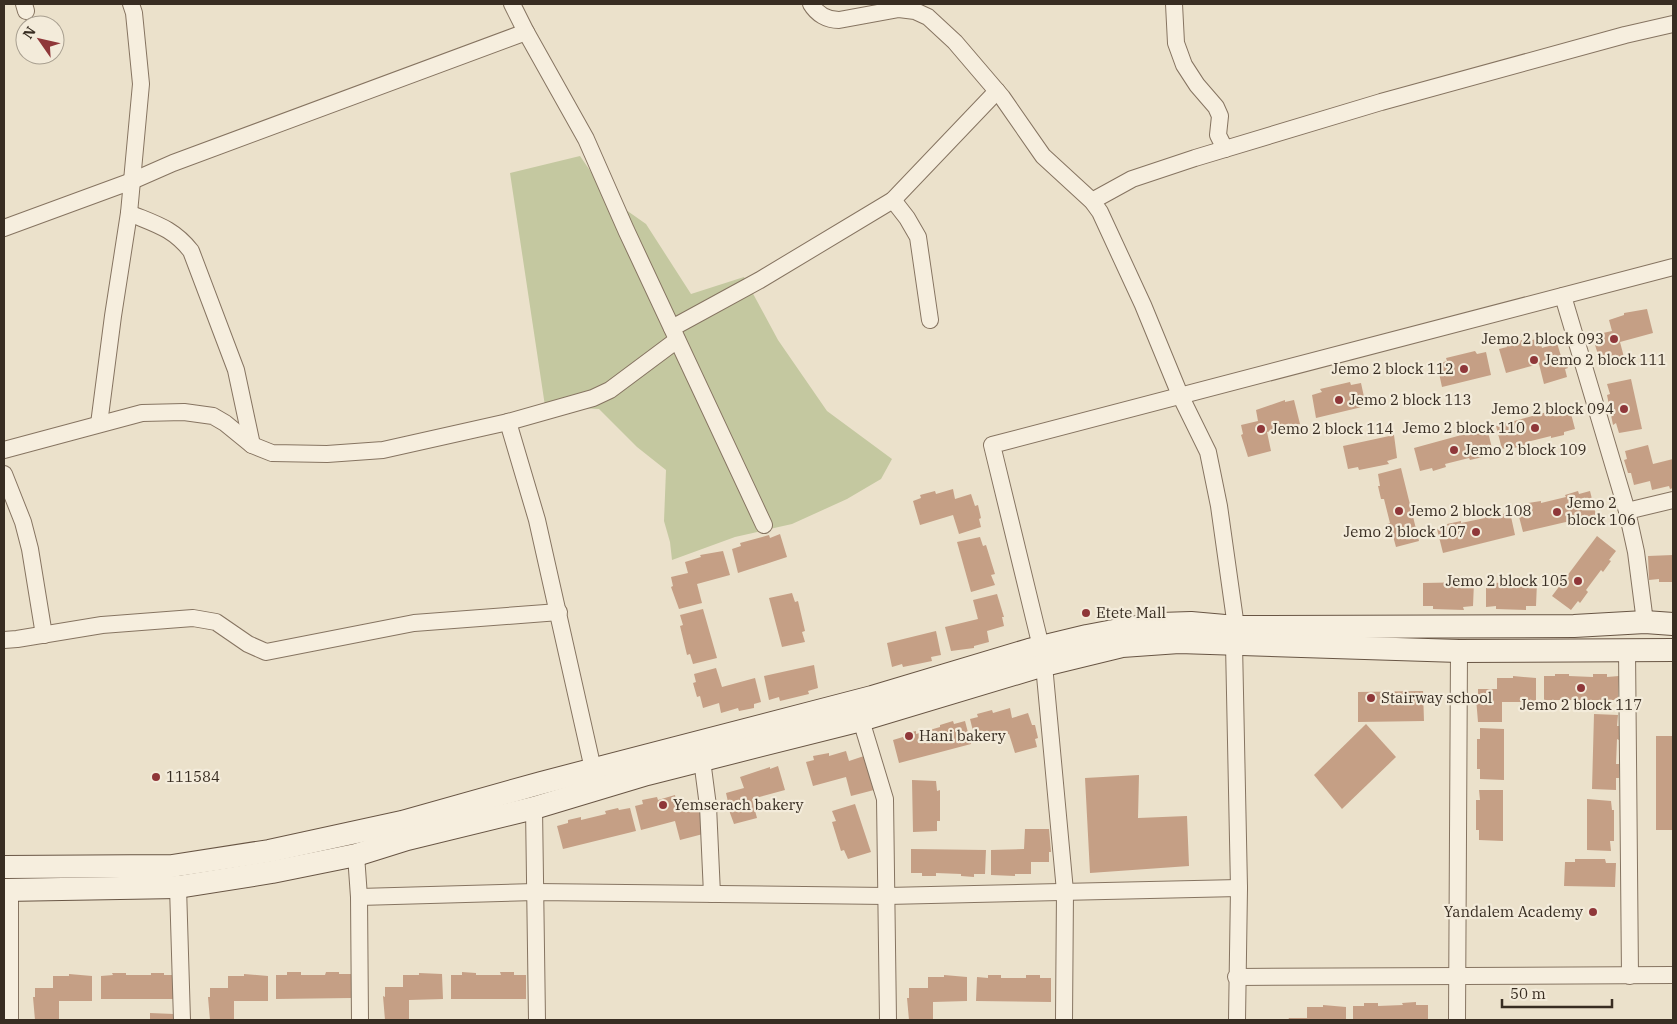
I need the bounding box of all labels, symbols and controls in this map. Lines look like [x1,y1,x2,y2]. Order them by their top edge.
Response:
north arrow [15,15,65,65]
text: N [19,23,40,42]
place label: Jemo 2 block 093 [1481,329,1604,348]
marker: Jemo 2 block 093 [1608,333,1620,345]
place label: Jemo 2 block 111 [1544,350,1667,369]
marker: Jemo 2 block 111 [1528,354,1540,366]
place label: Jemo 2 block 112 [1331,359,1454,378]
marker: Jemo 2 block 112 [1458,363,1470,375]
place label: Jemo 2 block 113 [1349,390,1472,409]
marker: Jemo 2 block 113 [1333,394,1345,406]
place label: Jemo 2 block 094 [1491,399,1614,418]
marker: Jemo 2 block 094 [1618,403,1630,415]
place label: Jemo 2 block 110 [1402,418,1525,437]
place label: Jemo 2 block 114 [1271,419,1394,438]
marker: Jemo 2 block 110 [1529,422,1541,434]
marker: Jemo 2 block 114 [1255,423,1267,435]
place label: Jemo 2 block 109 [1464,440,1587,459]
marker: Jemo 2 block 109 [1448,444,1460,456]
place label: Jemo 2 block 106 [1567,493,1636,529]
place label: Jemo 2 block 108 [1409,501,1532,520]
marker: Jemo 2 block 108 [1393,505,1405,517]
marker: Jemo 2 block 106 [1551,506,1563,518]
place label: Jemo 2 block 107 [1343,522,1466,541]
marker: Jemo 2 block 107 [1470,526,1482,538]
place label: Jemo 2 block 105 [1445,571,1568,590]
marker: Jemo 2 block 105 [1572,575,1584,587]
place label: Etete Mall [1096,603,1166,622]
marker: Etete Mall [1080,607,1092,619]
marker: Jemo 2 block 117 [1575,682,1587,694]
place label: Stairway school [1381,688,1492,707]
marker: Stairway school [1365,692,1377,704]
place label: Jemo 2 block 117 [1520,695,1642,714]
place label: Hani bakery [919,726,1006,745]
marker: Hani bakery [903,730,915,742]
place label: 111584 [166,767,220,786]
marker: 111584 [150,771,162,783]
place label: Yemserach bakery [673,795,804,814]
marker: Yemserach bakery [657,799,669,811]
place label: Yandalem Academy [1444,902,1583,921]
marker: Yandalem Academy [1587,906,1599,918]
scale bar [1502,976,1612,1008]
text: 50 m [1510,984,1546,1003]

